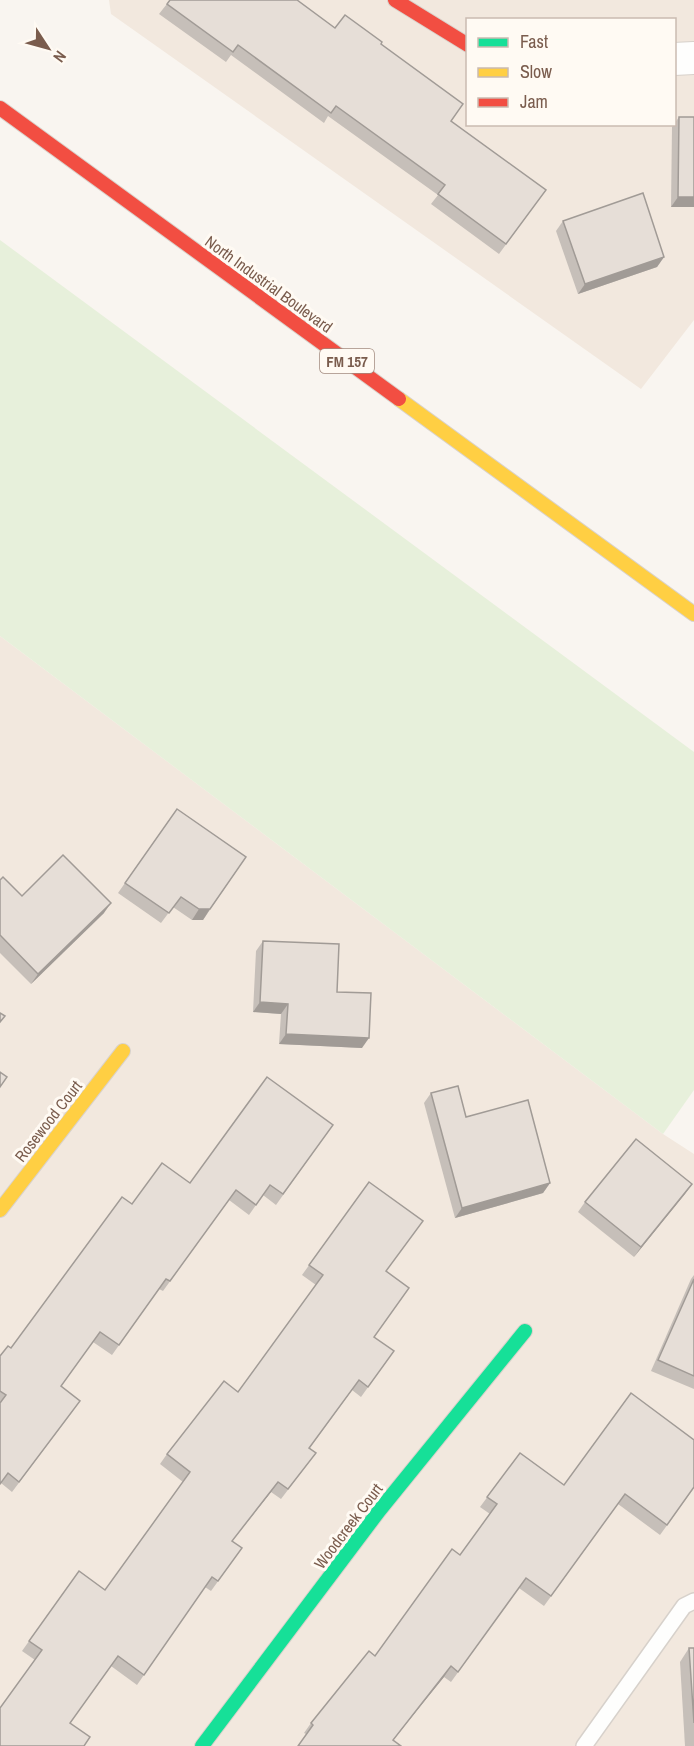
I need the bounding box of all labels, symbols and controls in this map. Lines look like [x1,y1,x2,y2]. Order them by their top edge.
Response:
north arrow [18,18,78,78]
legend [466,18,676,126]
text: Fast [520,29,548,54]
text: N [48,47,72,67]
text: Slow [520,59,552,84]
text: Jam [520,89,548,114]
street label: North Industrial Boulevard [201,230,337,338]
road number: FM 157 [320,349,374,373]
street label: Rosewood Court [9,1075,87,1166]
street label: Woodcreek Court [309,1478,388,1573]

